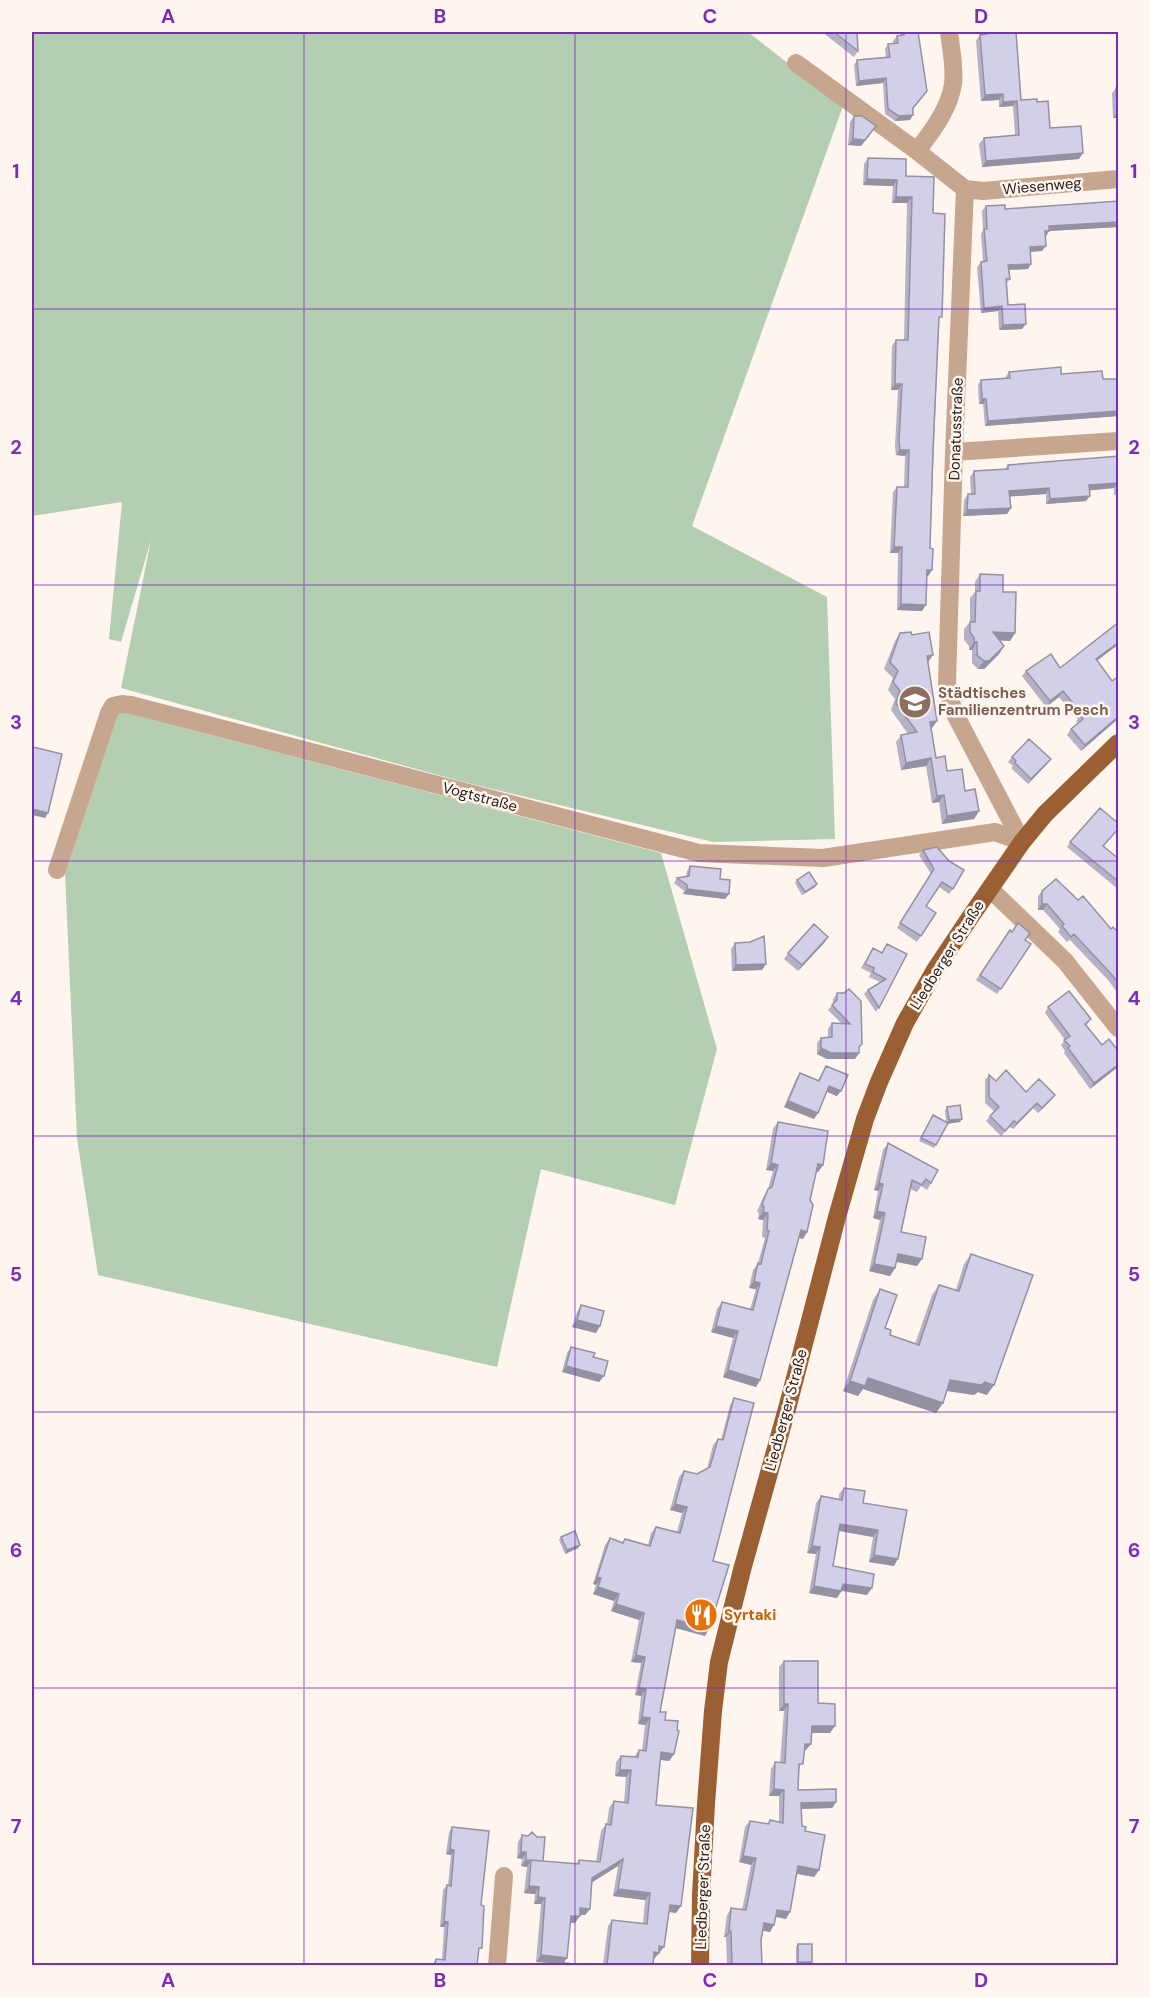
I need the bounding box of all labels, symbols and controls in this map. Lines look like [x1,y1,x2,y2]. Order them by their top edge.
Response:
text: A [161,3,175,29]
text: B [434,3,446,29]
text: C [703,3,717,29]
text: D [974,3,988,29]
text: 1 [12,158,20,184]
text: 1 [1130,158,1138,184]
street label: Wiesenweg [1002,173,1082,199]
street label: Donatusstraße [944,377,968,481]
text: 2 [10,434,22,460]
text: 2 [1128,434,1140,460]
place label: Städtisches Familienzentrum Pesch [938,683,1108,720]
school or university icon: Städtisches Familienzentrum Pesch [897,684,933,720]
text: 3 [10,709,22,735]
text: 3 [1128,709,1140,735]
street label: Vogtstraße [440,777,520,817]
street label: Liedberger Straße [905,897,989,1013]
text: 4 [10,985,23,1011]
text: 4 [1128,985,1141,1011]
text: 5 [10,1261,22,1287]
text: 5 [1128,1261,1140,1287]
street label: Liedberger Straße [760,1347,812,1473]
text: 6 [10,1537,22,1563]
text: 6 [1128,1537,1140,1563]
restaurant icon: Syrtaki [683,1597,719,1633]
place label: Syrtaki [724,1605,776,1625]
text: 7 [11,1813,22,1839]
text: 7 [1129,1813,1140,1839]
street label: Liedberger Straße [691,1824,715,1950]
text: A [161,1967,175,1993]
text: B [434,1967,446,1993]
text: C [703,1967,717,1993]
text: D [974,1967,988,1993]

